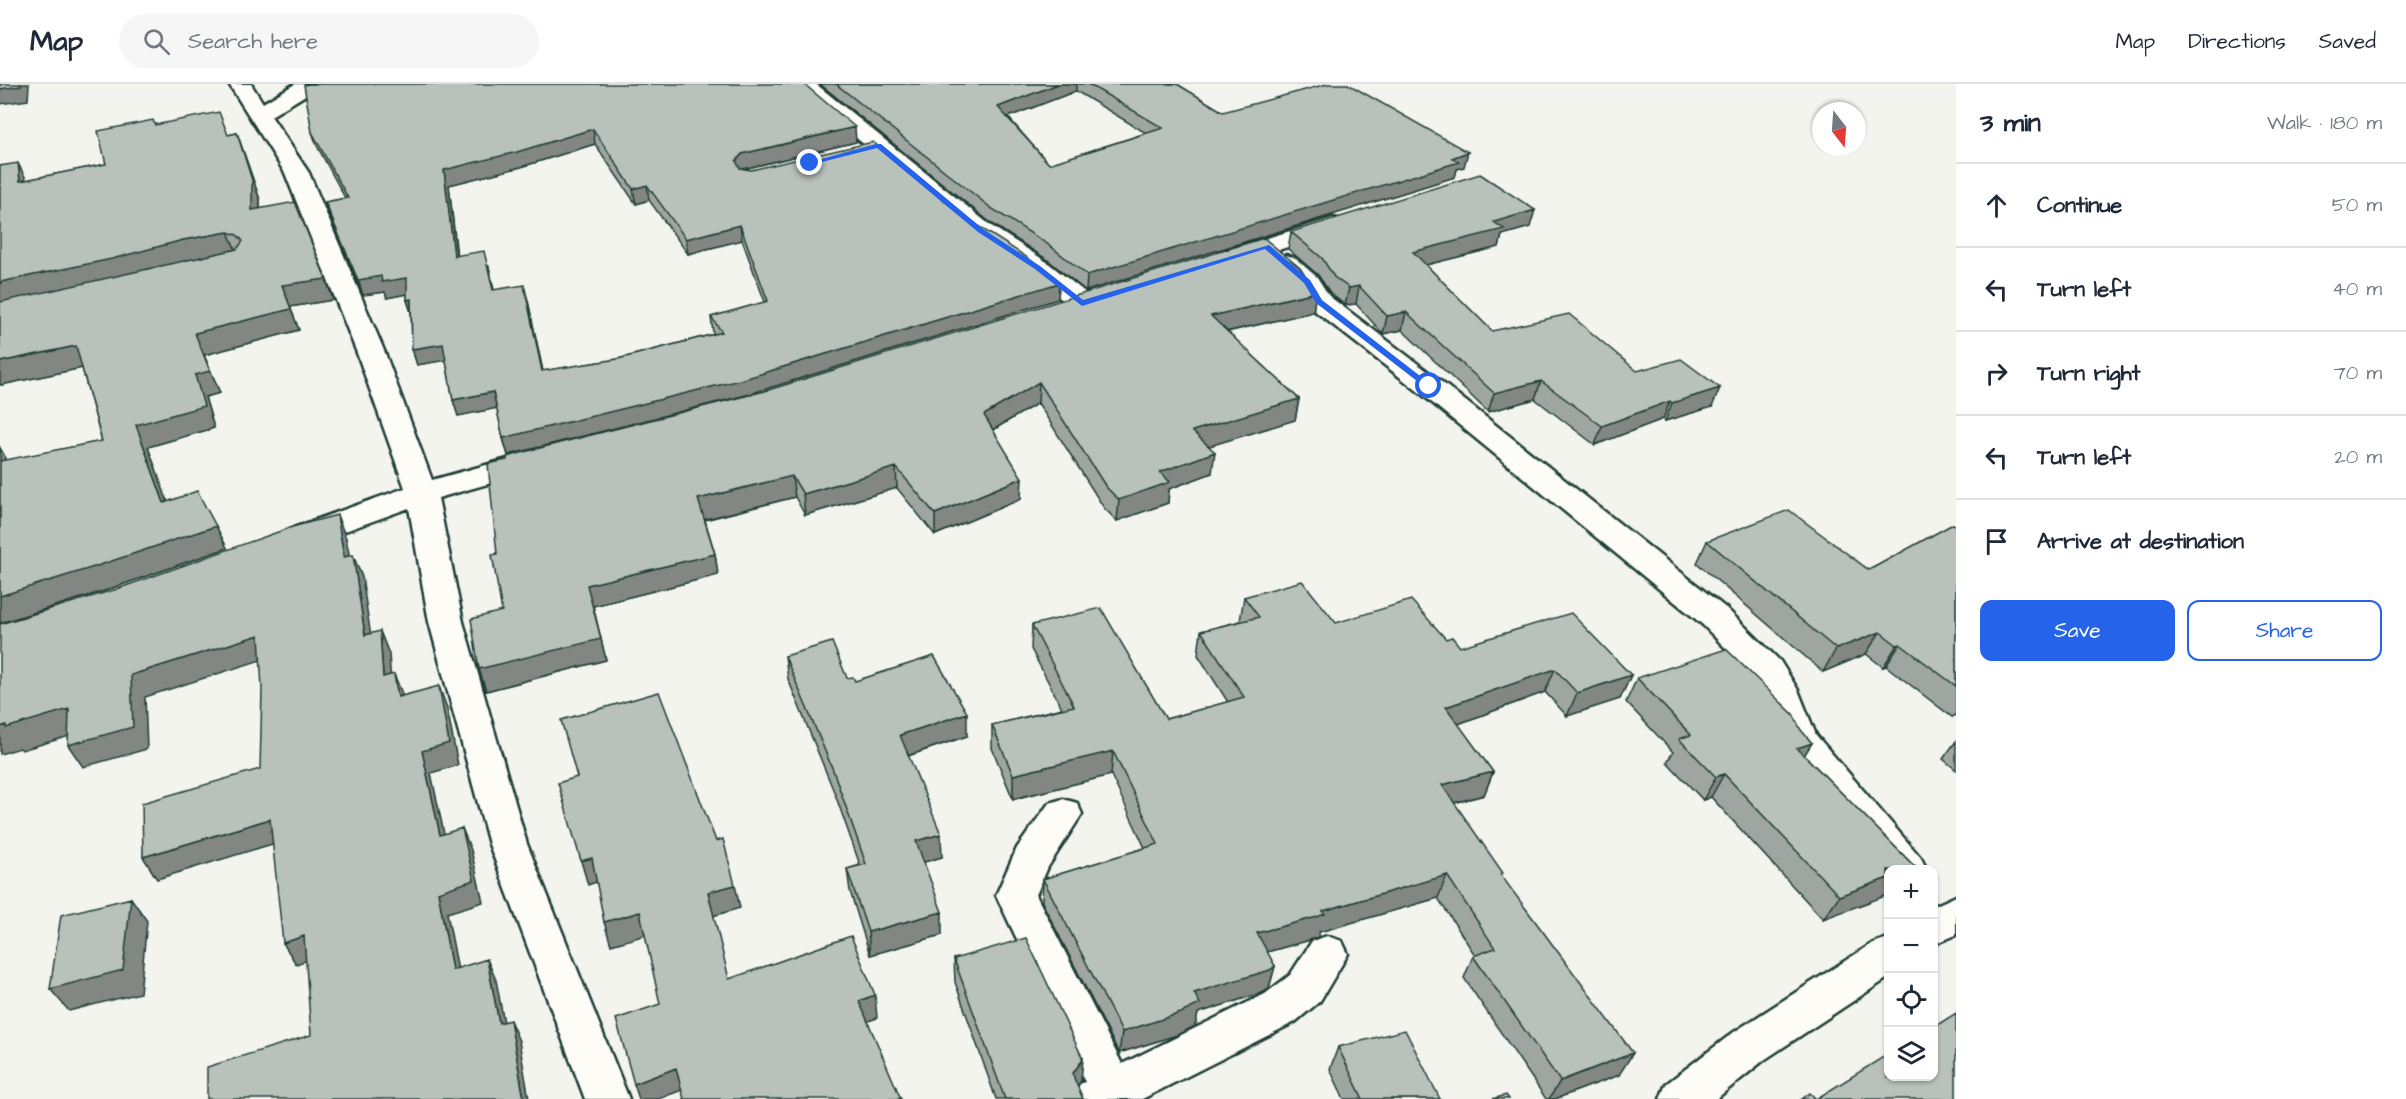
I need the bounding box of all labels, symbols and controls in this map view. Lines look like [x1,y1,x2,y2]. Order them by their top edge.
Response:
search box [119,14,539,68]
text: Map [30,22,83,61]
icon: search [140,25,173,58]
text: Search here [188,26,318,57]
text: Map [2115,27,2155,56]
text: Directions [2188,27,2286,56]
text: Saved [2319,27,2376,56]
north arrow [1812,102,1866,156]
text: 3 min [1980,105,2041,141]
text: Walk · 180 m [2267,109,2382,137]
route end [796,149,822,175]
icon: ahead [1980,189,2013,222]
text: Continue [2037,190,2122,221]
text: 50 m [2332,191,2382,219]
icon: left [1980,273,2013,306]
text: Turn left [2037,274,2131,305]
text: 40 m [2332,275,2382,303]
icon: right [1980,357,2013,390]
text: Turn right [2037,358,2140,389]
text: 70 m [2334,359,2382,387]
route start [1415,372,1441,398]
icon: left [1980,441,2013,474]
text: Turn left [2037,442,2131,473]
text: 20 m [2334,443,2382,471]
icon: arrive [1980,525,2013,558]
text: Arrive at destination [2037,526,2244,557]
button: Save [1980,600,2175,661]
button: Share [2187,600,2382,661]
map controls [1884,865,1938,1081]
button: + [1884,865,1938,919]
button: − [1884,919,1938,973]
button: locate [1884,973,1938,1027]
button: layers [1884,1027,1938,1081]

